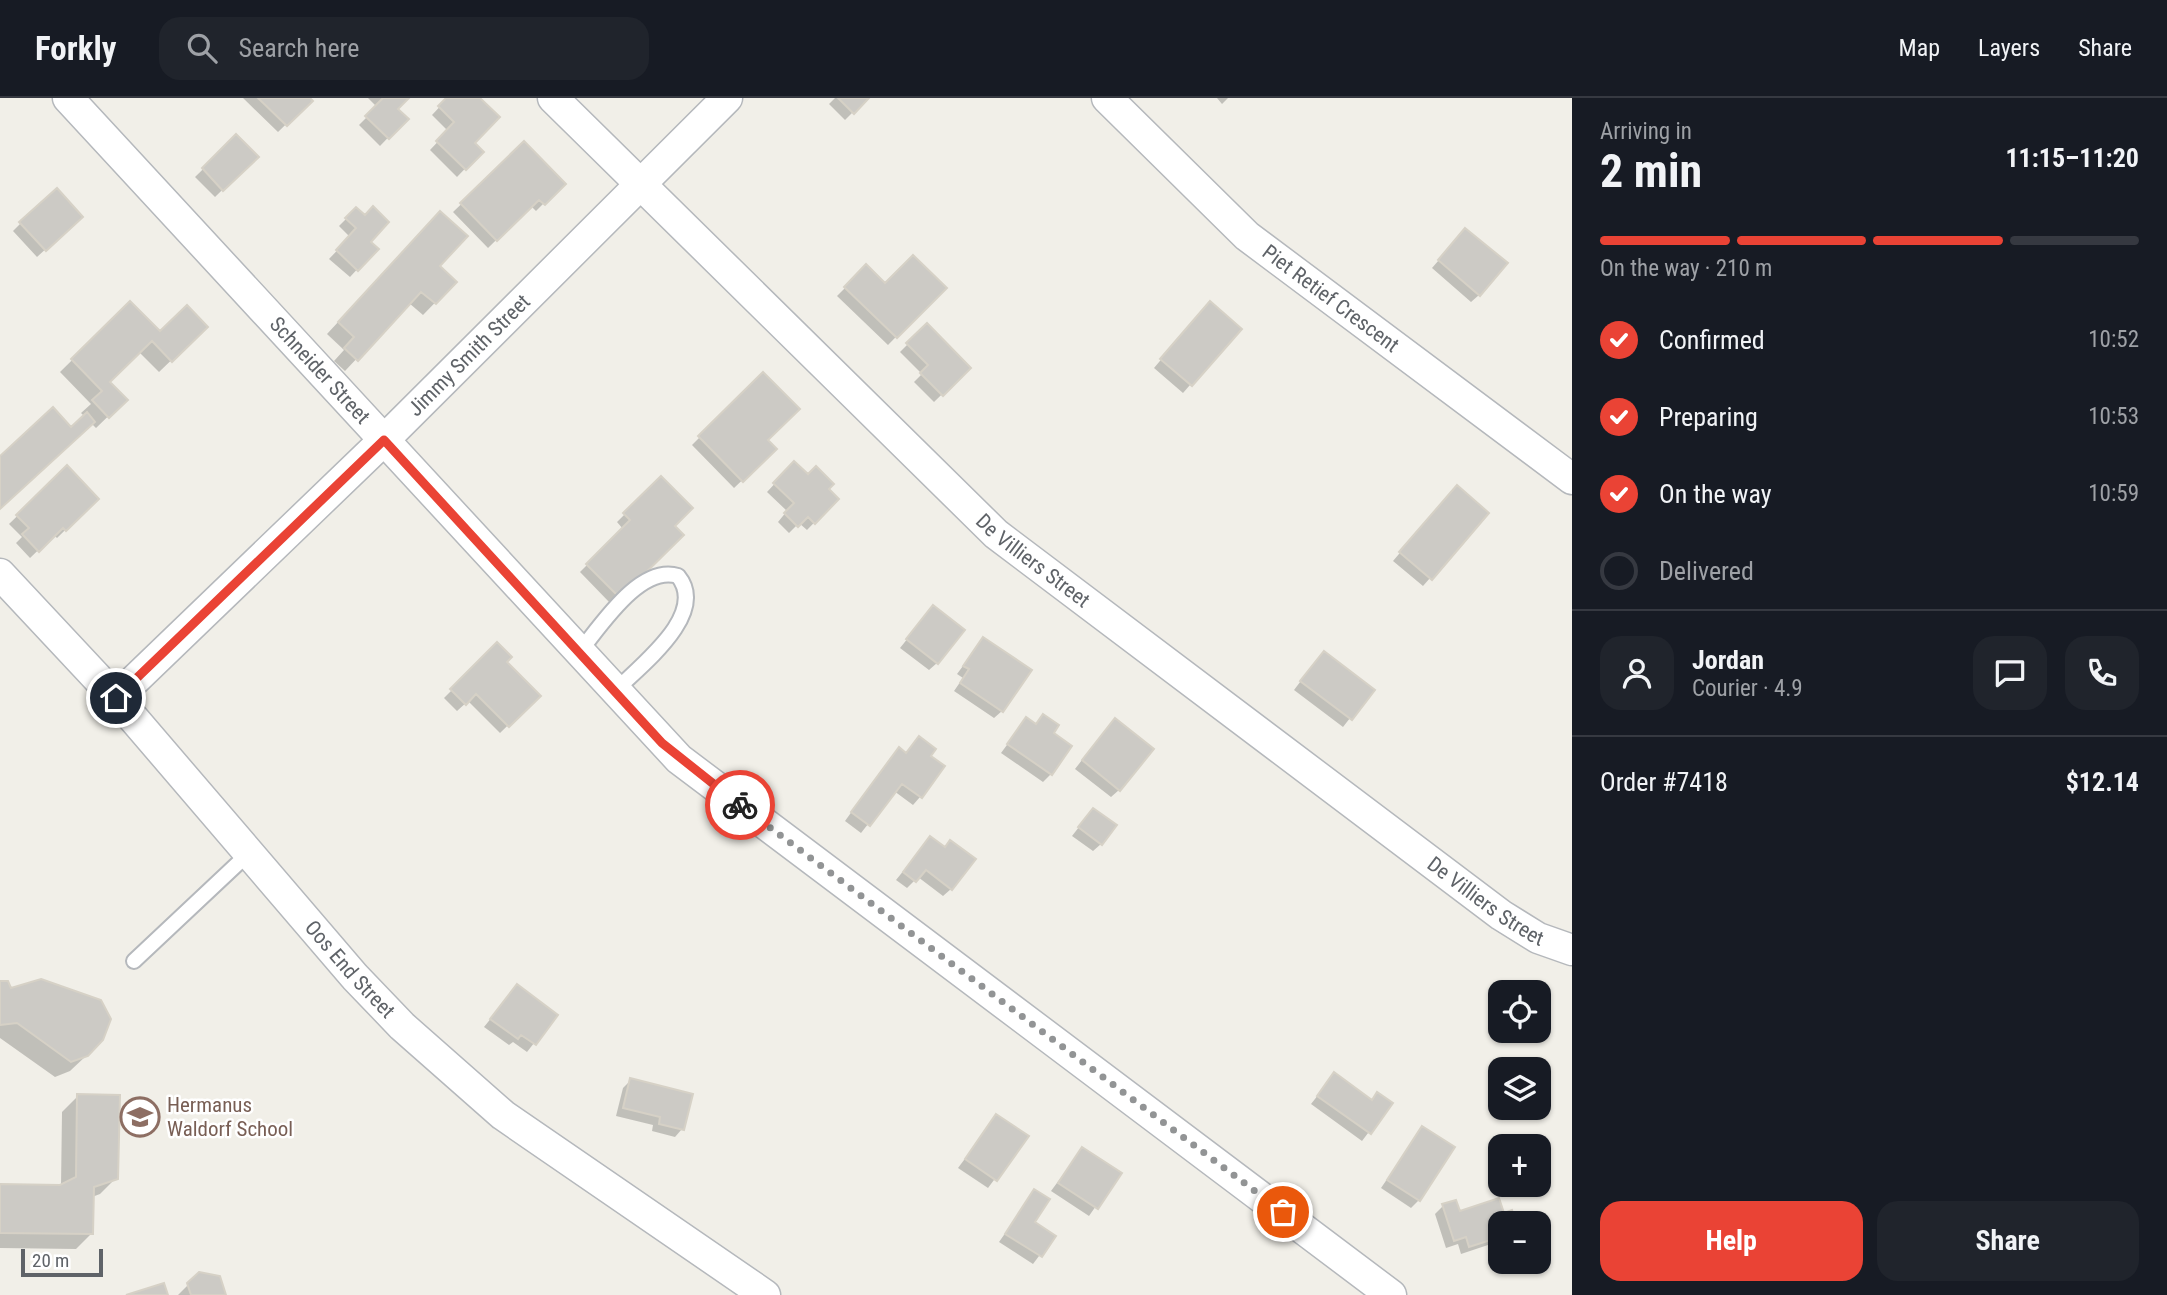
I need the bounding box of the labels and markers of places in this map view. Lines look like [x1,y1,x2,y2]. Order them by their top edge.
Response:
pin [86,668,146,728]
place label: Hermanus Waldorf School [167,1093,293,1141]
school or university icon: Hermanus Waldorf School [119,1096,161,1138]
pin [1253,1182,1313,1242]

